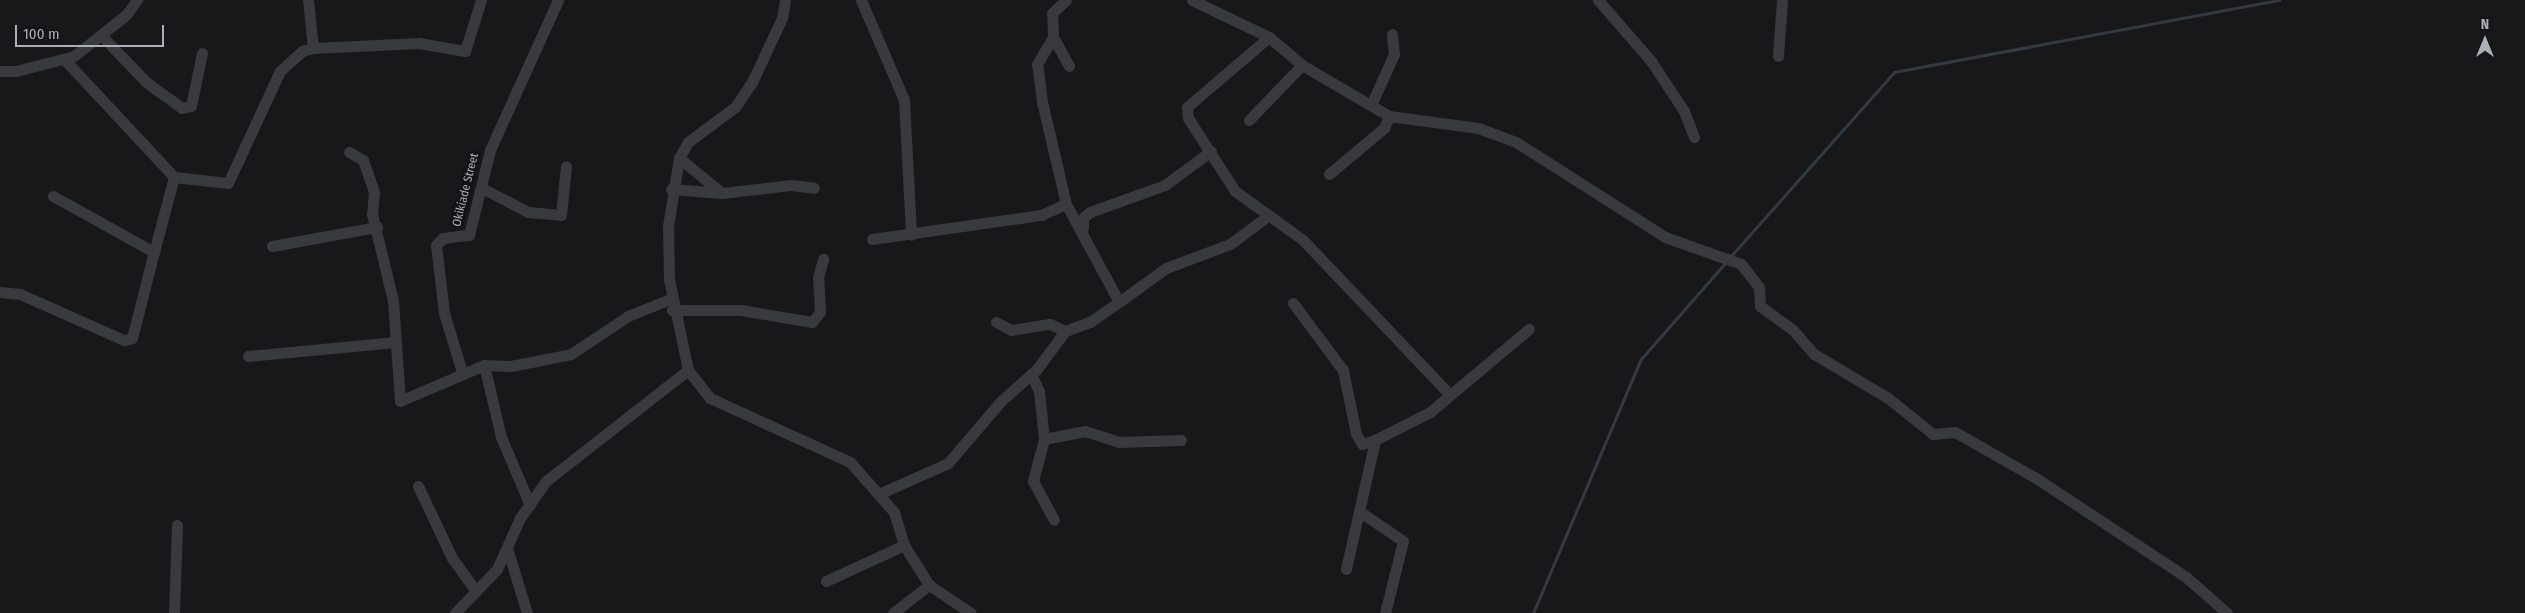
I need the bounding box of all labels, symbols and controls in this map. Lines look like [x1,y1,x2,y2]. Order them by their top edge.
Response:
scale bar [18,15,166,47]
north arrow [2460,15,2510,65]
text: N [2481,16,2489,33]
text: 100 m [23,25,60,43]
street label: Okikiade Street [450,152,482,228]

